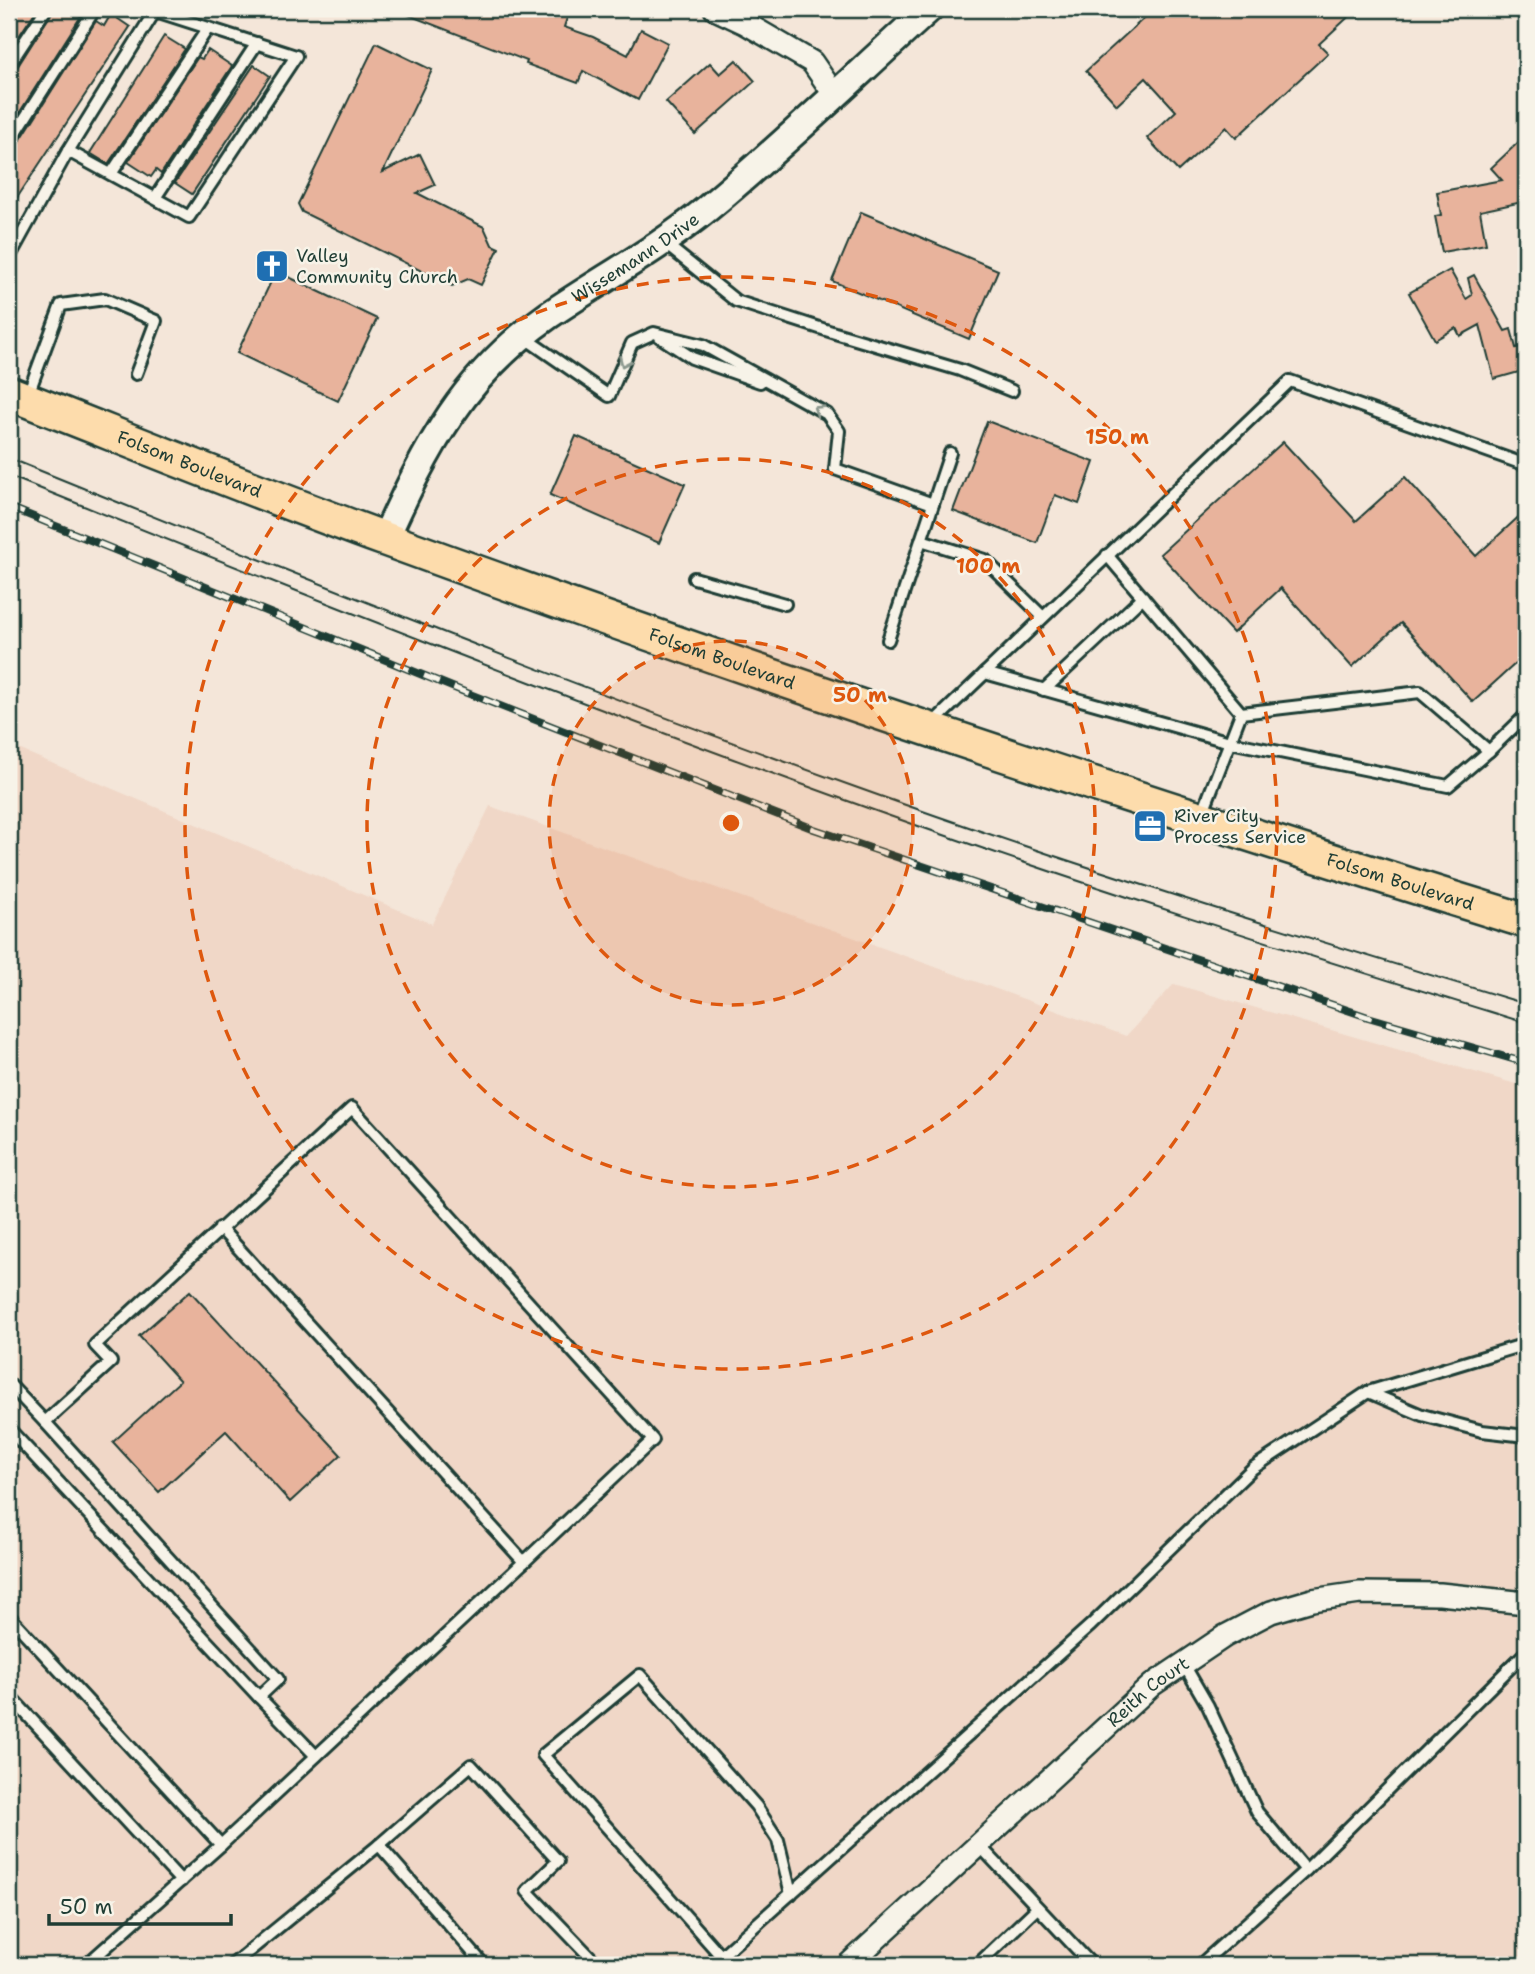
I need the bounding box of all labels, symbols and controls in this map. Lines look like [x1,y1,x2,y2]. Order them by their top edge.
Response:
street label: Wissemann Drive [567,207,704,309]
place label: Valley Community Church [296,244,458,289]
church icon: Valley Community Church [253,247,291,285]
one-way arrow [618,355,632,368]
one-way arrow [813,405,826,418]
text: 150 m [1085,423,1149,451]
street label: Folsom Boulevard [114,425,265,503]
text: 100 m [956,552,1020,580]
street label: Folsom Boulevard [646,622,798,695]
text: 50 m [833,681,887,709]
place label: River City Process Service [1174,804,1306,849]
office icon: River City Process Service [1131,807,1169,845]
centre of rings [719,811,743,835]
street label: Folsom Boulevard [1323,847,1477,916]
street label: Reith Court [1102,1651,1194,1732]
scale bar [49,1883,231,1927]
text: 50 m [60,1893,113,1921]

